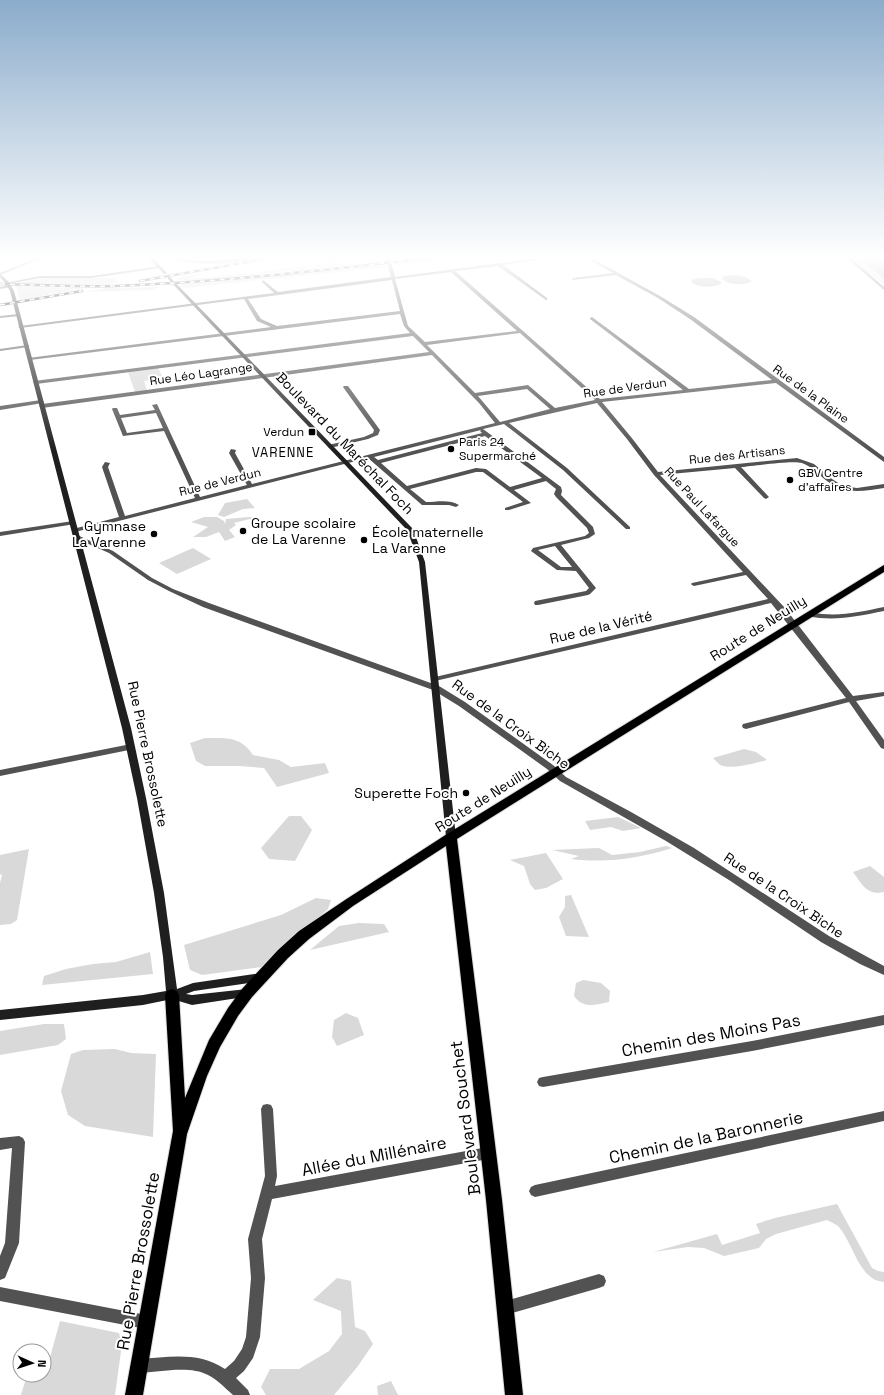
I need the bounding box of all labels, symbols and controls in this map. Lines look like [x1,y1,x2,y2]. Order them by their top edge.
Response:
street label: Rue Léo Lagrange [149,359,253,389]
street label: Rue de la Plaine [770,361,852,427]
street label: Boulevard du Maréchal Foch [272,368,418,518]
street label: Rue de Verdun [582,374,668,402]
place label: Verdun [263,424,304,440]
marker: Verdun [307,427,317,437]
place label: Paris 24 Supermarché [459,434,536,464]
street label: Rue des Artisans [688,442,786,468]
district label: VARENNE [252,444,314,461]
marker: Paris 24 Supermarché [446,444,456,454]
street label: Rue de Verdun [177,464,263,500]
street label: Rue Paul Lafargue [661,464,743,550]
place label: GBV Centre d'affaires [798,465,863,495]
marker: GBV Centre d'affaires [785,475,795,485]
place label: Groupe scolaire de La Varenne [251,514,356,548]
place label: Gymnase La Varenne [72,517,146,551]
place label: École maternelle La Varenne [372,523,484,557]
marker: Groupe scolaire de La Varenne [238,526,248,536]
marker: Gymnase La Varenne [149,529,159,539]
marker: École maternelle La Varenne [359,535,369,545]
street label: Route de Neuilly [707,591,809,665]
street label: Rue de la Vérité [548,606,654,648]
street label: Rue de la Croix Biche [449,675,573,773]
street label: Rue Pierre Brossolette [124,679,172,829]
street label: Route de Neuilly [432,762,534,836]
place label: Superette Foch [354,784,458,802]
marker: Superette Foch [461,788,471,798]
street label: Rue de la Croix Biche [720,848,848,942]
street label: Chemin des Moins Pas [620,1008,802,1062]
street label: Boulevard Souchet [445,1039,485,1197]
street label: Chemin de la Baronnerie [607,1106,805,1168]
street label: Allée du Millénaire [300,1131,448,1181]
street label: Rue Pierre Brossolette [111,1170,165,1352]
north arrow [12,1343,52,1383]
text: N [35,1359,49,1368]

